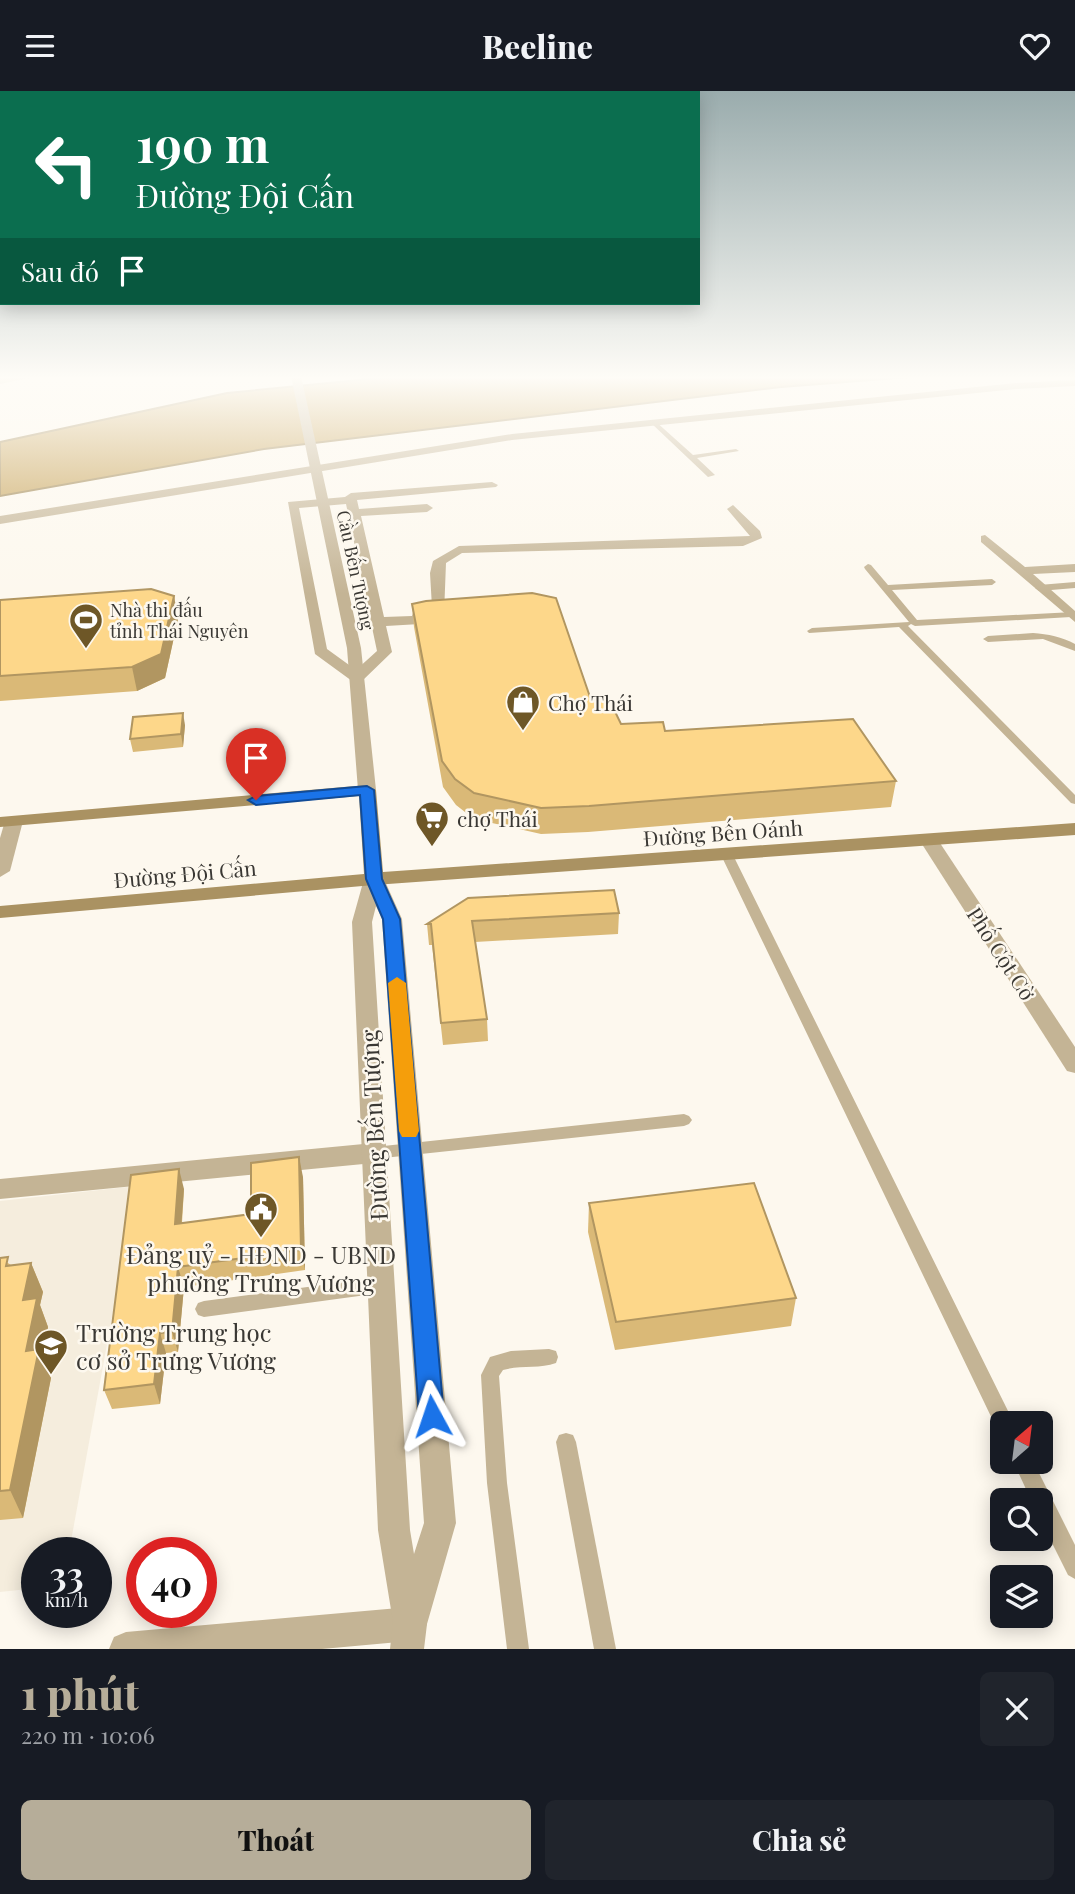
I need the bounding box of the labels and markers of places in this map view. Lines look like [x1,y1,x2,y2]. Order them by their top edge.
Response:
place label: Nhà thi đấu tỉnh Thái Nguyên [110,596,249,643]
sports icon: Nhà thi đấu tỉnh Thái Nguyên [67,601,105,650]
shop icon: Chợ Thái [504,683,542,732]
place label: Chợ Thái [548,688,633,716]
pin [226,728,286,800]
supermarket icon: chợ Thái [413,799,451,848]
place label: chợ Thái [457,804,538,832]
public building icon: Đảng uỷ - HĐND - UBND phường Trưng Vương [242,1190,280,1239]
place label: Đảng uỷ - HĐND - UBND phường Trưng Vương [126,1238,396,1298]
place label: Trường Trung học cơ sở Trưng Vương [76,1316,276,1376]
school or university icon: Trường Trung học cơ sở Trưng Vương [32,1327,70,1376]

